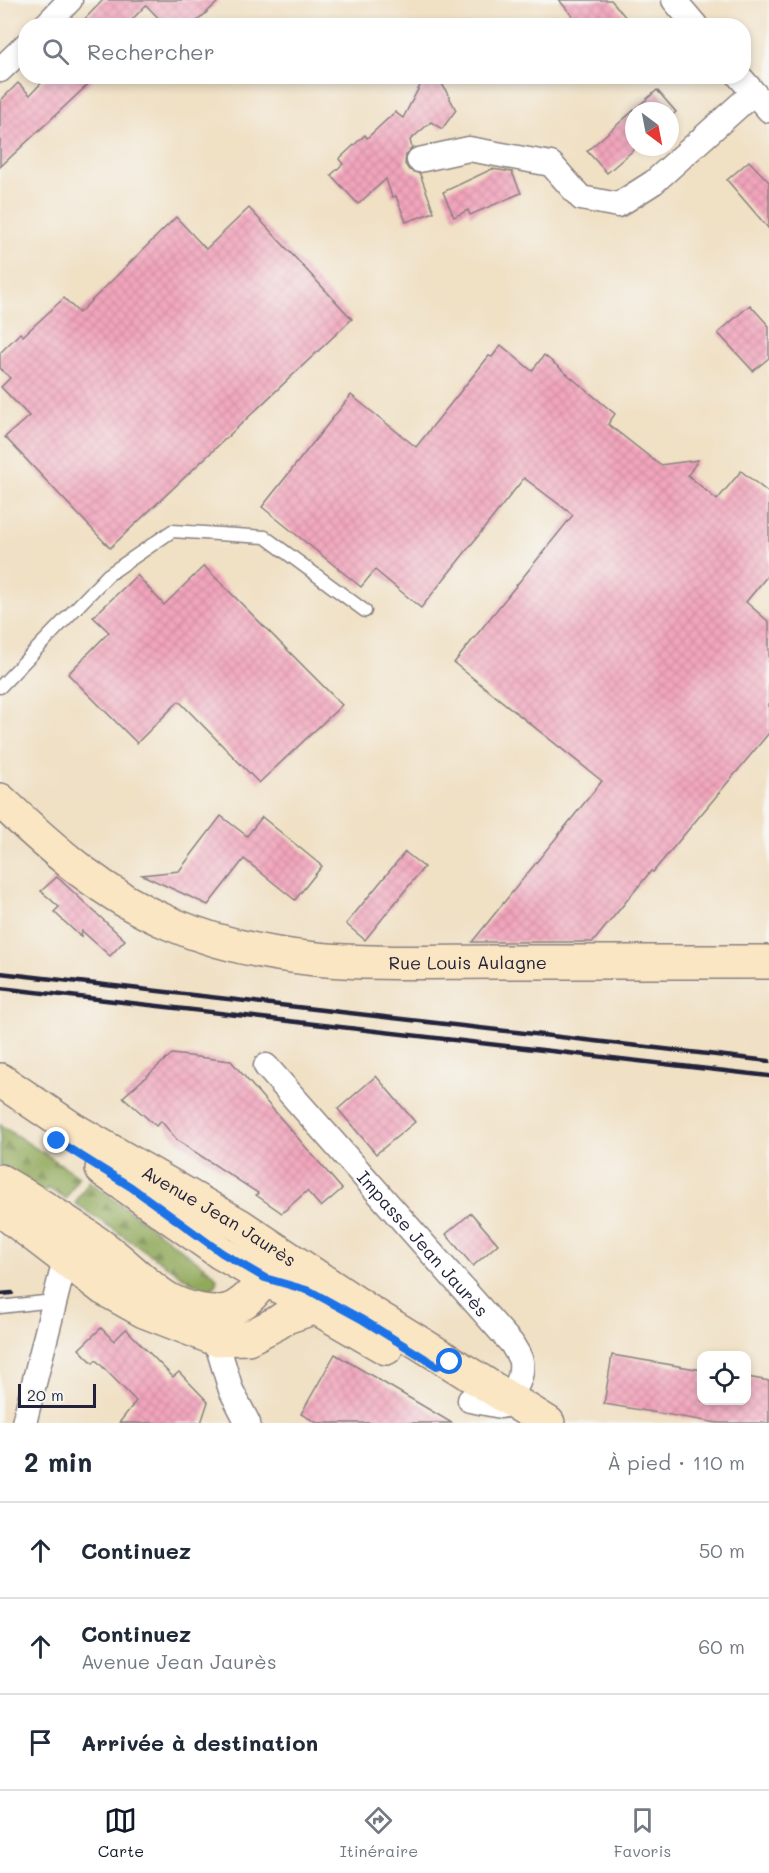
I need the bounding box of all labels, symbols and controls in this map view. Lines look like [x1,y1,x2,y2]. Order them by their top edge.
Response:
search box [18,18,751,84]
icon: search [39,35,72,68]
text: Rechercher [87,37,215,66]
north arrow [625,102,679,156]
street label: Rue Louis Aulagne [389,950,547,975]
route end [43,1127,69,1153]
street label: Avenue Jean Jaurès [138,1160,301,1272]
street label: Impasse Jean Jaurès [352,1165,494,1322]
route start [436,1348,462,1374]
map controls [697,1351,751,1405]
button: locate [697,1351,751,1405]
scale bar [18,1381,96,1408]
text: 20 m [27,1384,64,1405]
text: 2 min [24,1445,92,1479]
text: À pied · 110 m [607,1449,745,1475]
icon: ahead [24,1534,57,1567]
text: Continuez [81,1536,191,1565]
text: 50 m [699,1537,745,1563]
text: Continuez [81,1619,191,1648]
icon: ahead [24,1630,57,1663]
text: 60 m [698,1633,745,1659]
text: Avenue Jean Jaurès [81,1648,277,1674]
icon: arrive [24,1726,57,1759]
text: Arrivée à destination [81,1728,318,1757]
tab: Carte [98,1804,144,1861]
tab: Itinéraire [340,1804,418,1861]
tab: Favoris [614,1804,671,1861]

